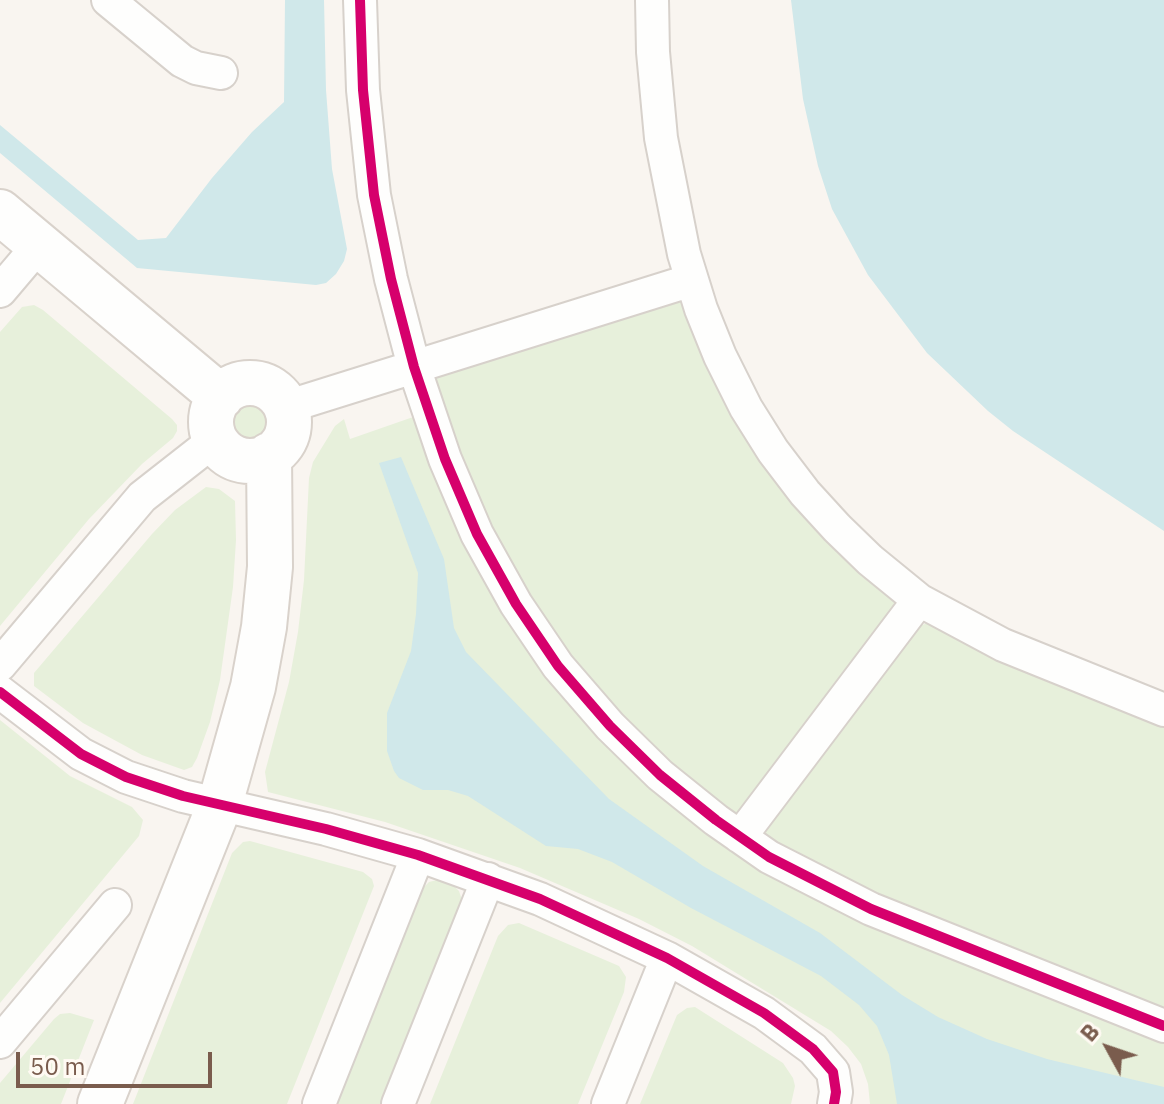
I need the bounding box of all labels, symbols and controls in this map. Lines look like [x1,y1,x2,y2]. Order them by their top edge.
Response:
north arrow [1068,1008,1148,1088]
text: B [1073,1017,1105,1047]
scale bar [20,1036,216,1086]
text: 50 m [30,1050,85,1082]

